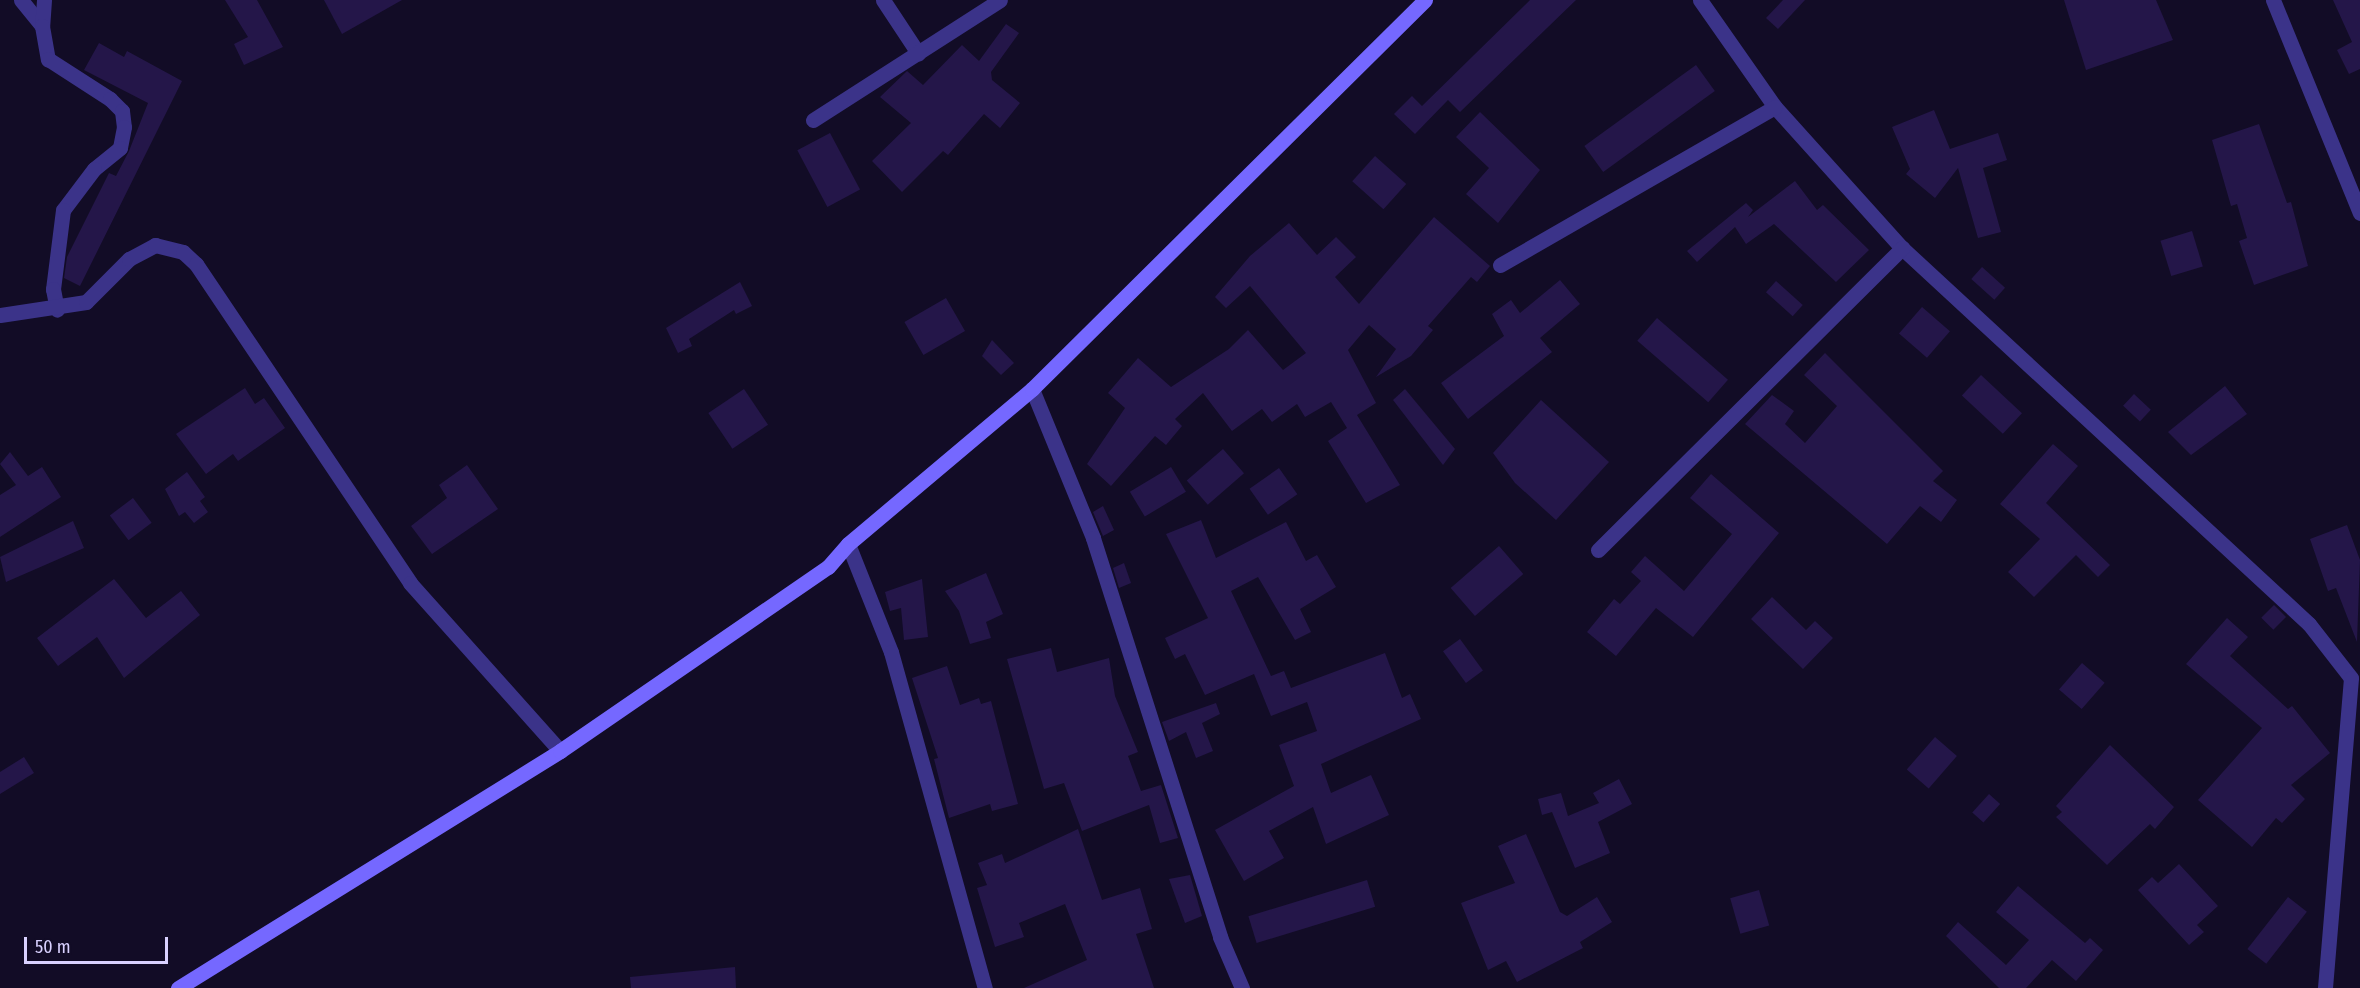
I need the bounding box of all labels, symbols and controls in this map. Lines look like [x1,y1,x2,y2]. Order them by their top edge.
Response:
scale bar [27,925,171,963]
text: 50 m [35,936,71,958]

